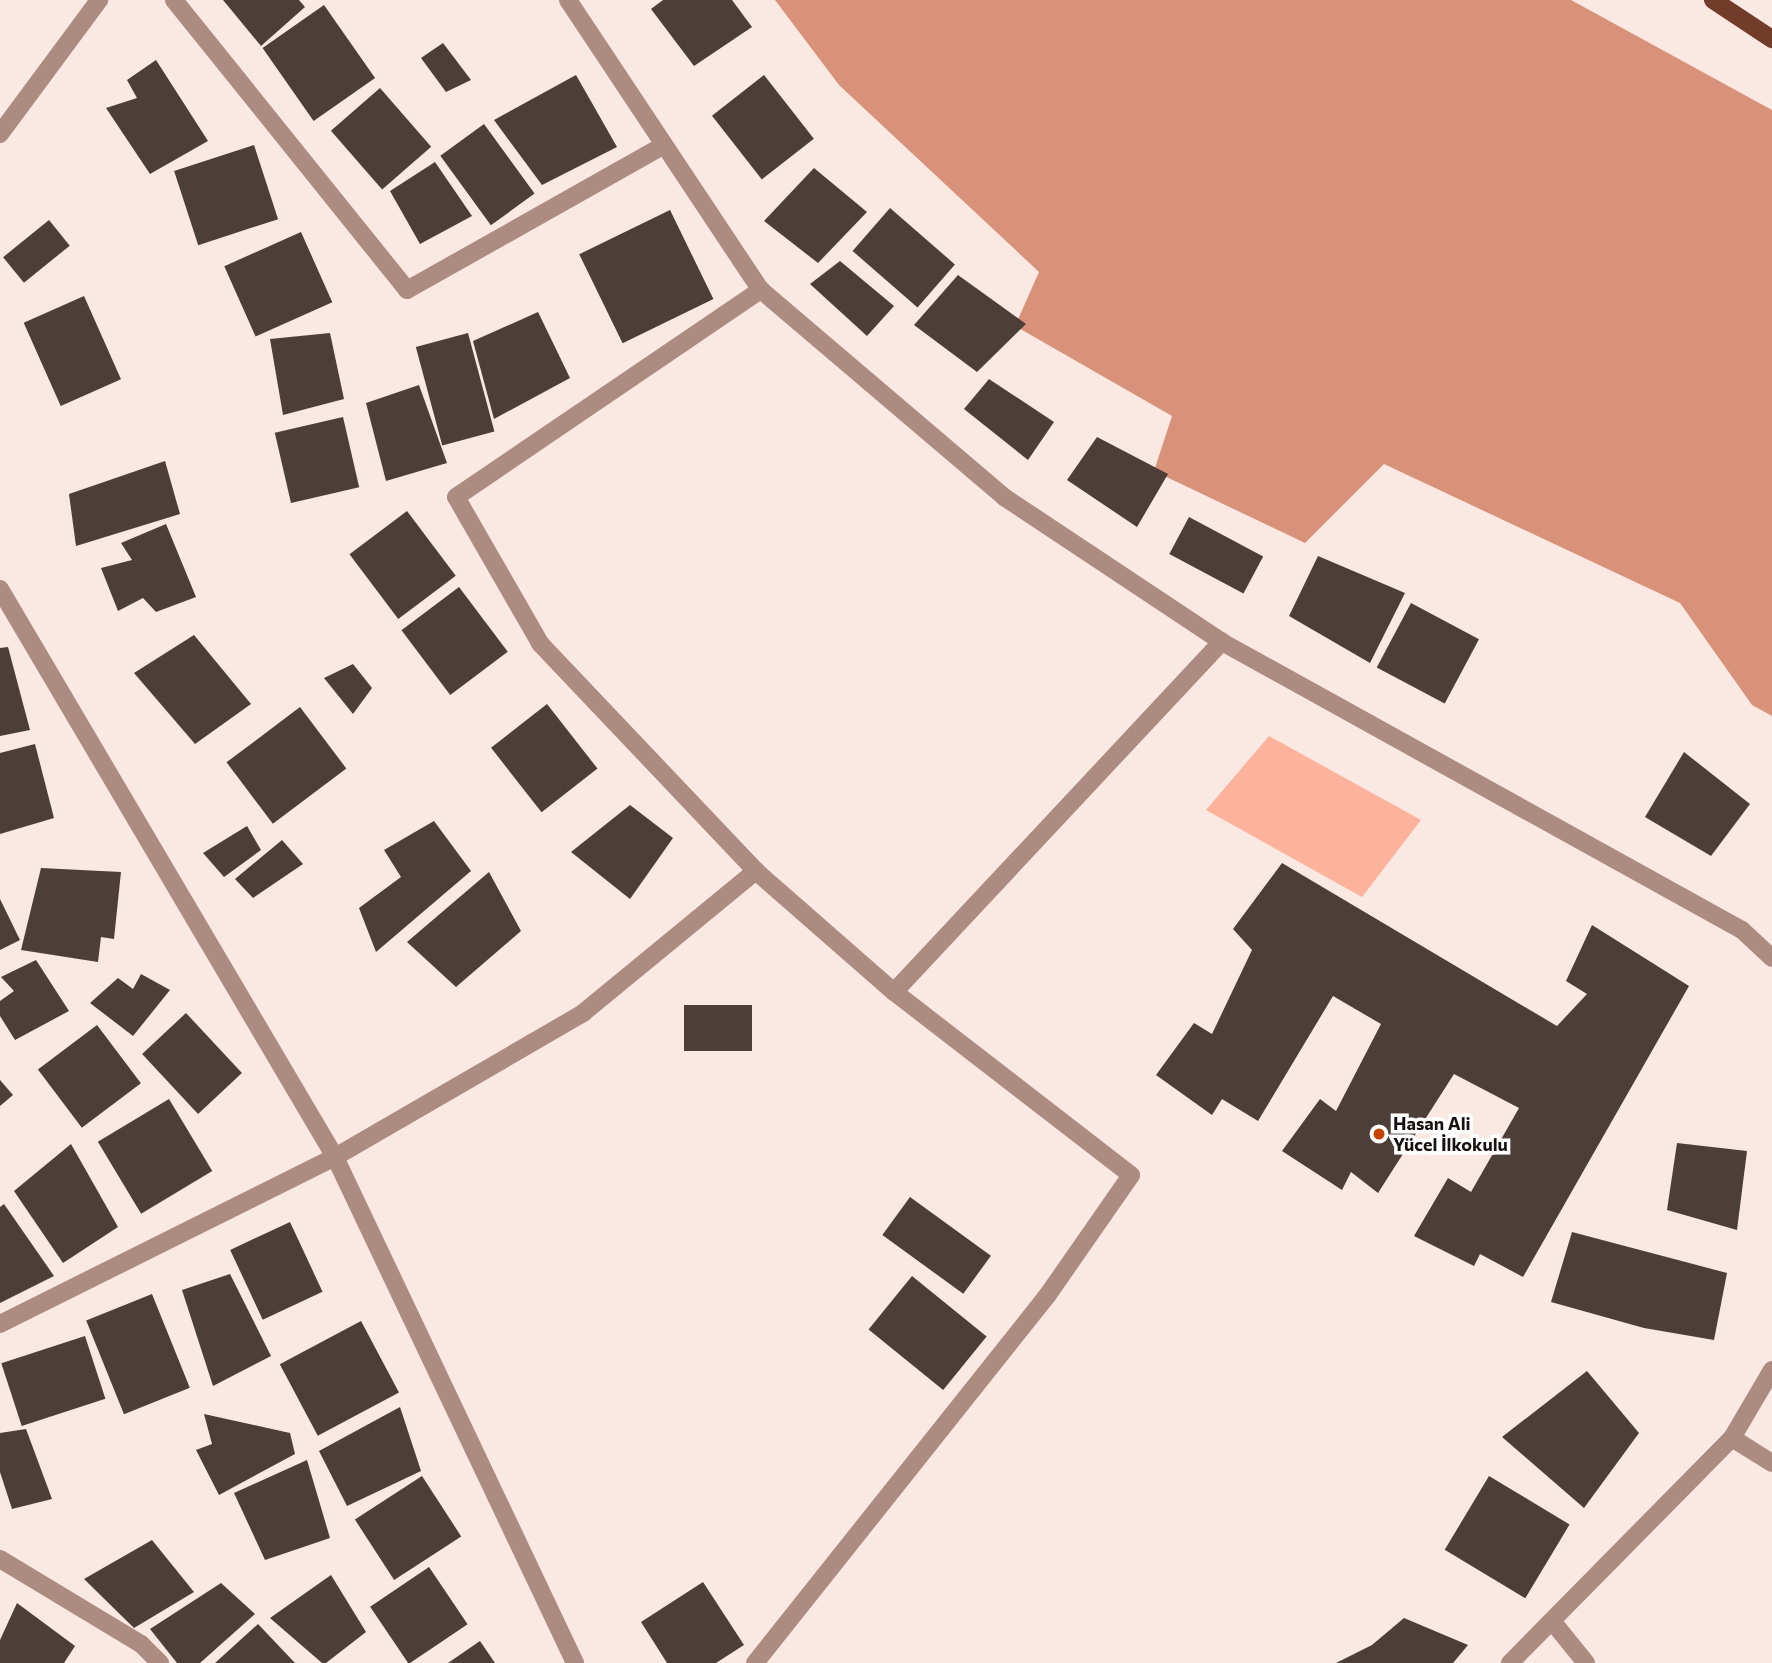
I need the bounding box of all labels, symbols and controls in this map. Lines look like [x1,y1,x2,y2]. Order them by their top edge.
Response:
place label: Hasan Ali Yücel İlkokulu [1393,1113,1508,1156]
marker: Hasan Ali Yücel İlkokulu [1371,1126,1387,1142]

